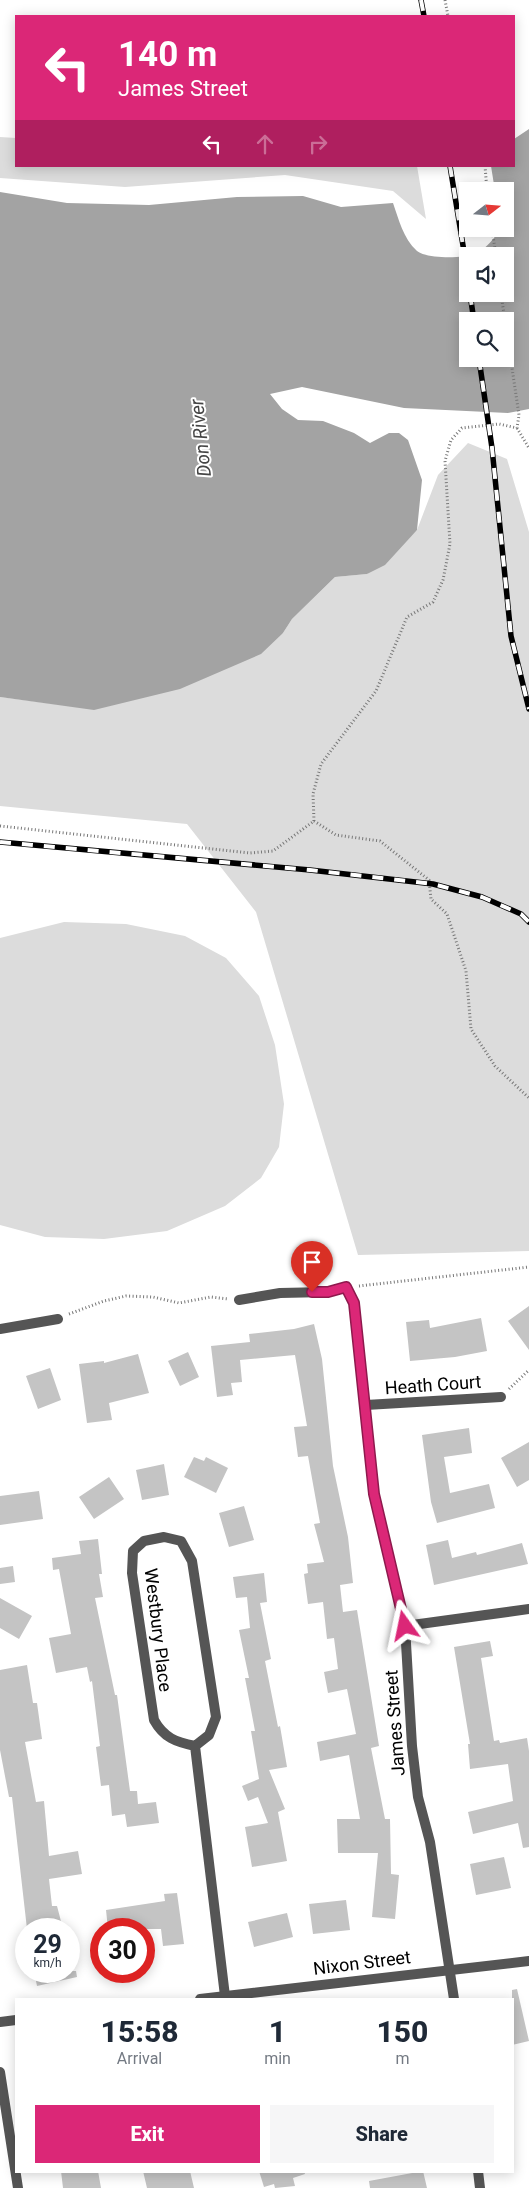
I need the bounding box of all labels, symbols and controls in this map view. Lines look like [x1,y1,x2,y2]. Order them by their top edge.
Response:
text: 140 m [118,34,217,75]
icon: left [35,35,100,100]
text: James Street [118,76,248,101]
icon: left [198,130,226,158]
icon: ahead [251,130,279,158]
icon: right [304,130,332,158]
north arrow [459,182,514,238]
map controls [459,182,514,367]
button: sound [459,247,514,302]
button: search [459,312,514,367]
water label: Don River [185,397,216,478]
pin [291,1241,333,1292]
icon: arrive [298,1248,326,1276]
street label: Heath Court [384,1371,482,1398]
street label: Westbury Place [141,1567,176,1693]
position arrow [378,1599,430,1651]
street label: James Street [380,1669,409,1777]
speed limit sign: 30 [90,1918,155,1983]
text: 29 [33,1930,62,1959]
street label: Nixon Street [312,1946,412,1979]
text: km/h [33,1956,62,1970]
text: 15:58 [101,2014,179,2049]
text: 1 [269,2014,286,2049]
text: 150 [376,2014,428,2049]
text: Arrival [117,2049,162,2068]
text: min [264,2049,291,2068]
text: m [395,2049,409,2068]
button: Exit [35,2105,260,2163]
button: Share [270,2105,494,2163]

